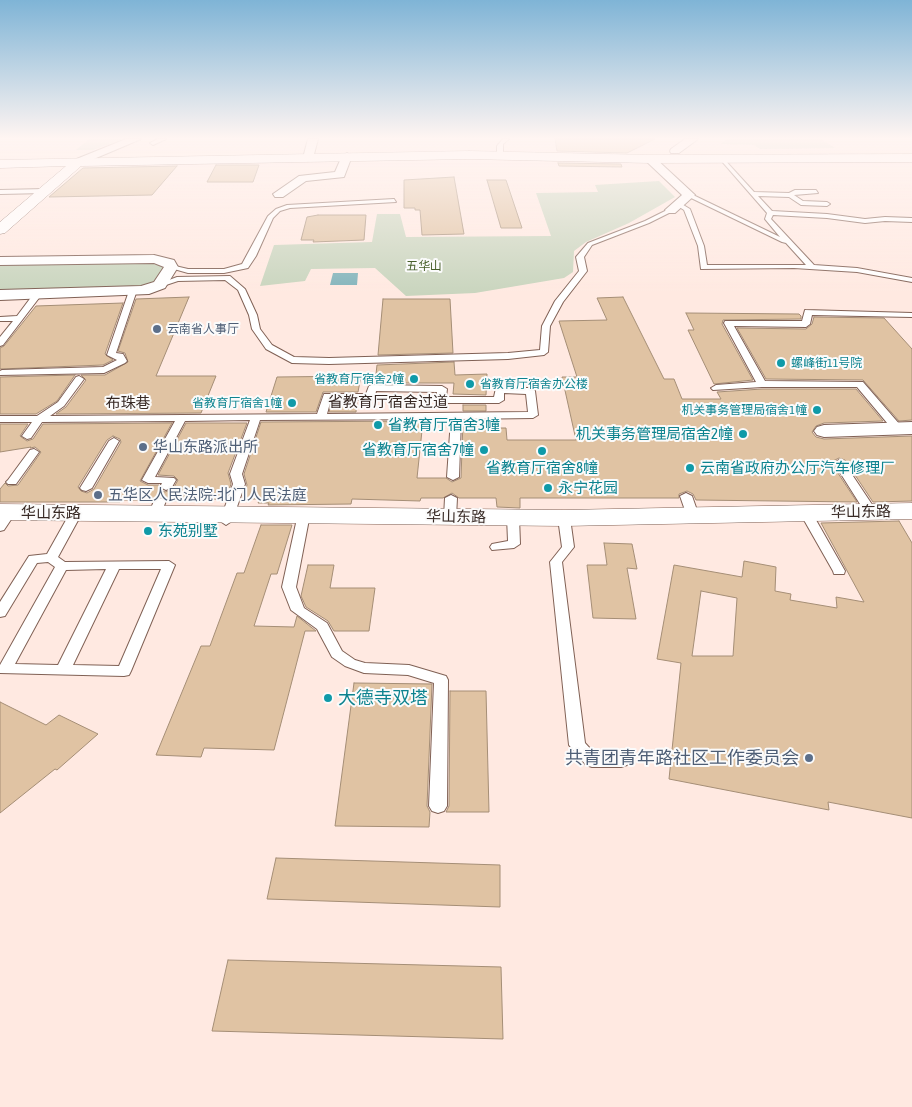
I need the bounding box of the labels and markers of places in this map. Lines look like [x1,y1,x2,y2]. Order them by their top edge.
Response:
place label: 云南省人事厅 [167,322,239,336]
marker: 云南省人事厅 [151,323,163,335]
place label: 螺峰街11号院 [791,356,862,370]
marker: 螺峰街11号院 [775,357,787,369]
place label: 省教育厅宿舍2幢 [314,372,404,386]
marker: 省教育厅宿舍2幢 [408,373,420,385]
place label: 省教育厅宿舍办公楼 [480,377,588,391]
marker: 省教育厅宿舍办公楼 [464,378,476,390]
place label: 省教育厅宿舍1幢 [192,396,282,410]
marker: 省教育厅宿舍1幢 [286,397,298,409]
place label: 机关事务管理局宿舍1幢 [681,403,807,417]
marker: 机关事务管理局宿舍1幢 [811,404,823,416]
place label: 省教育厅宿舍3幢 [388,416,500,434]
marker: 省教育厅宿舍3幢 [372,419,384,431]
place label: 机关事务管理局宿舍2幢 [576,425,733,443]
marker: 机关事务管理局宿舍2幢 [737,428,749,440]
place label: 华山东路派出所 [153,438,258,456]
marker: 华山东路派出所 [137,441,149,453]
place label: 省教育厅宿舍7幢 [362,441,474,459]
marker: 省教育厅宿舍7幢 [478,444,490,456]
marker: 省教育厅宿舍8幢 [536,445,548,457]
place label: 省教育厅宿舍8幢 [486,459,598,477]
place label: 云南省政府办公厅汽车修理厂 [700,459,895,477]
marker: 云南省政府办公厅汽车修理厂 [684,462,696,474]
place label: 永宁花园 [558,479,618,497]
marker: 永宁花园 [542,482,554,494]
place label: 五华区人民法院-北门人民法庭 [108,486,307,504]
marker: 五华区人民法院-北门人民法庭 [92,489,104,501]
place label: 东苑别墅 [158,522,218,540]
marker: 东苑别墅 [142,525,154,537]
place label: 大德寺双塔 [338,687,428,709]
marker: 大德寺双塔 [322,692,334,704]
place label: 共青团青年路社区工作委员会 [565,747,799,769]
marker: 共青团青年路社区工作委员会 [803,752,815,764]

